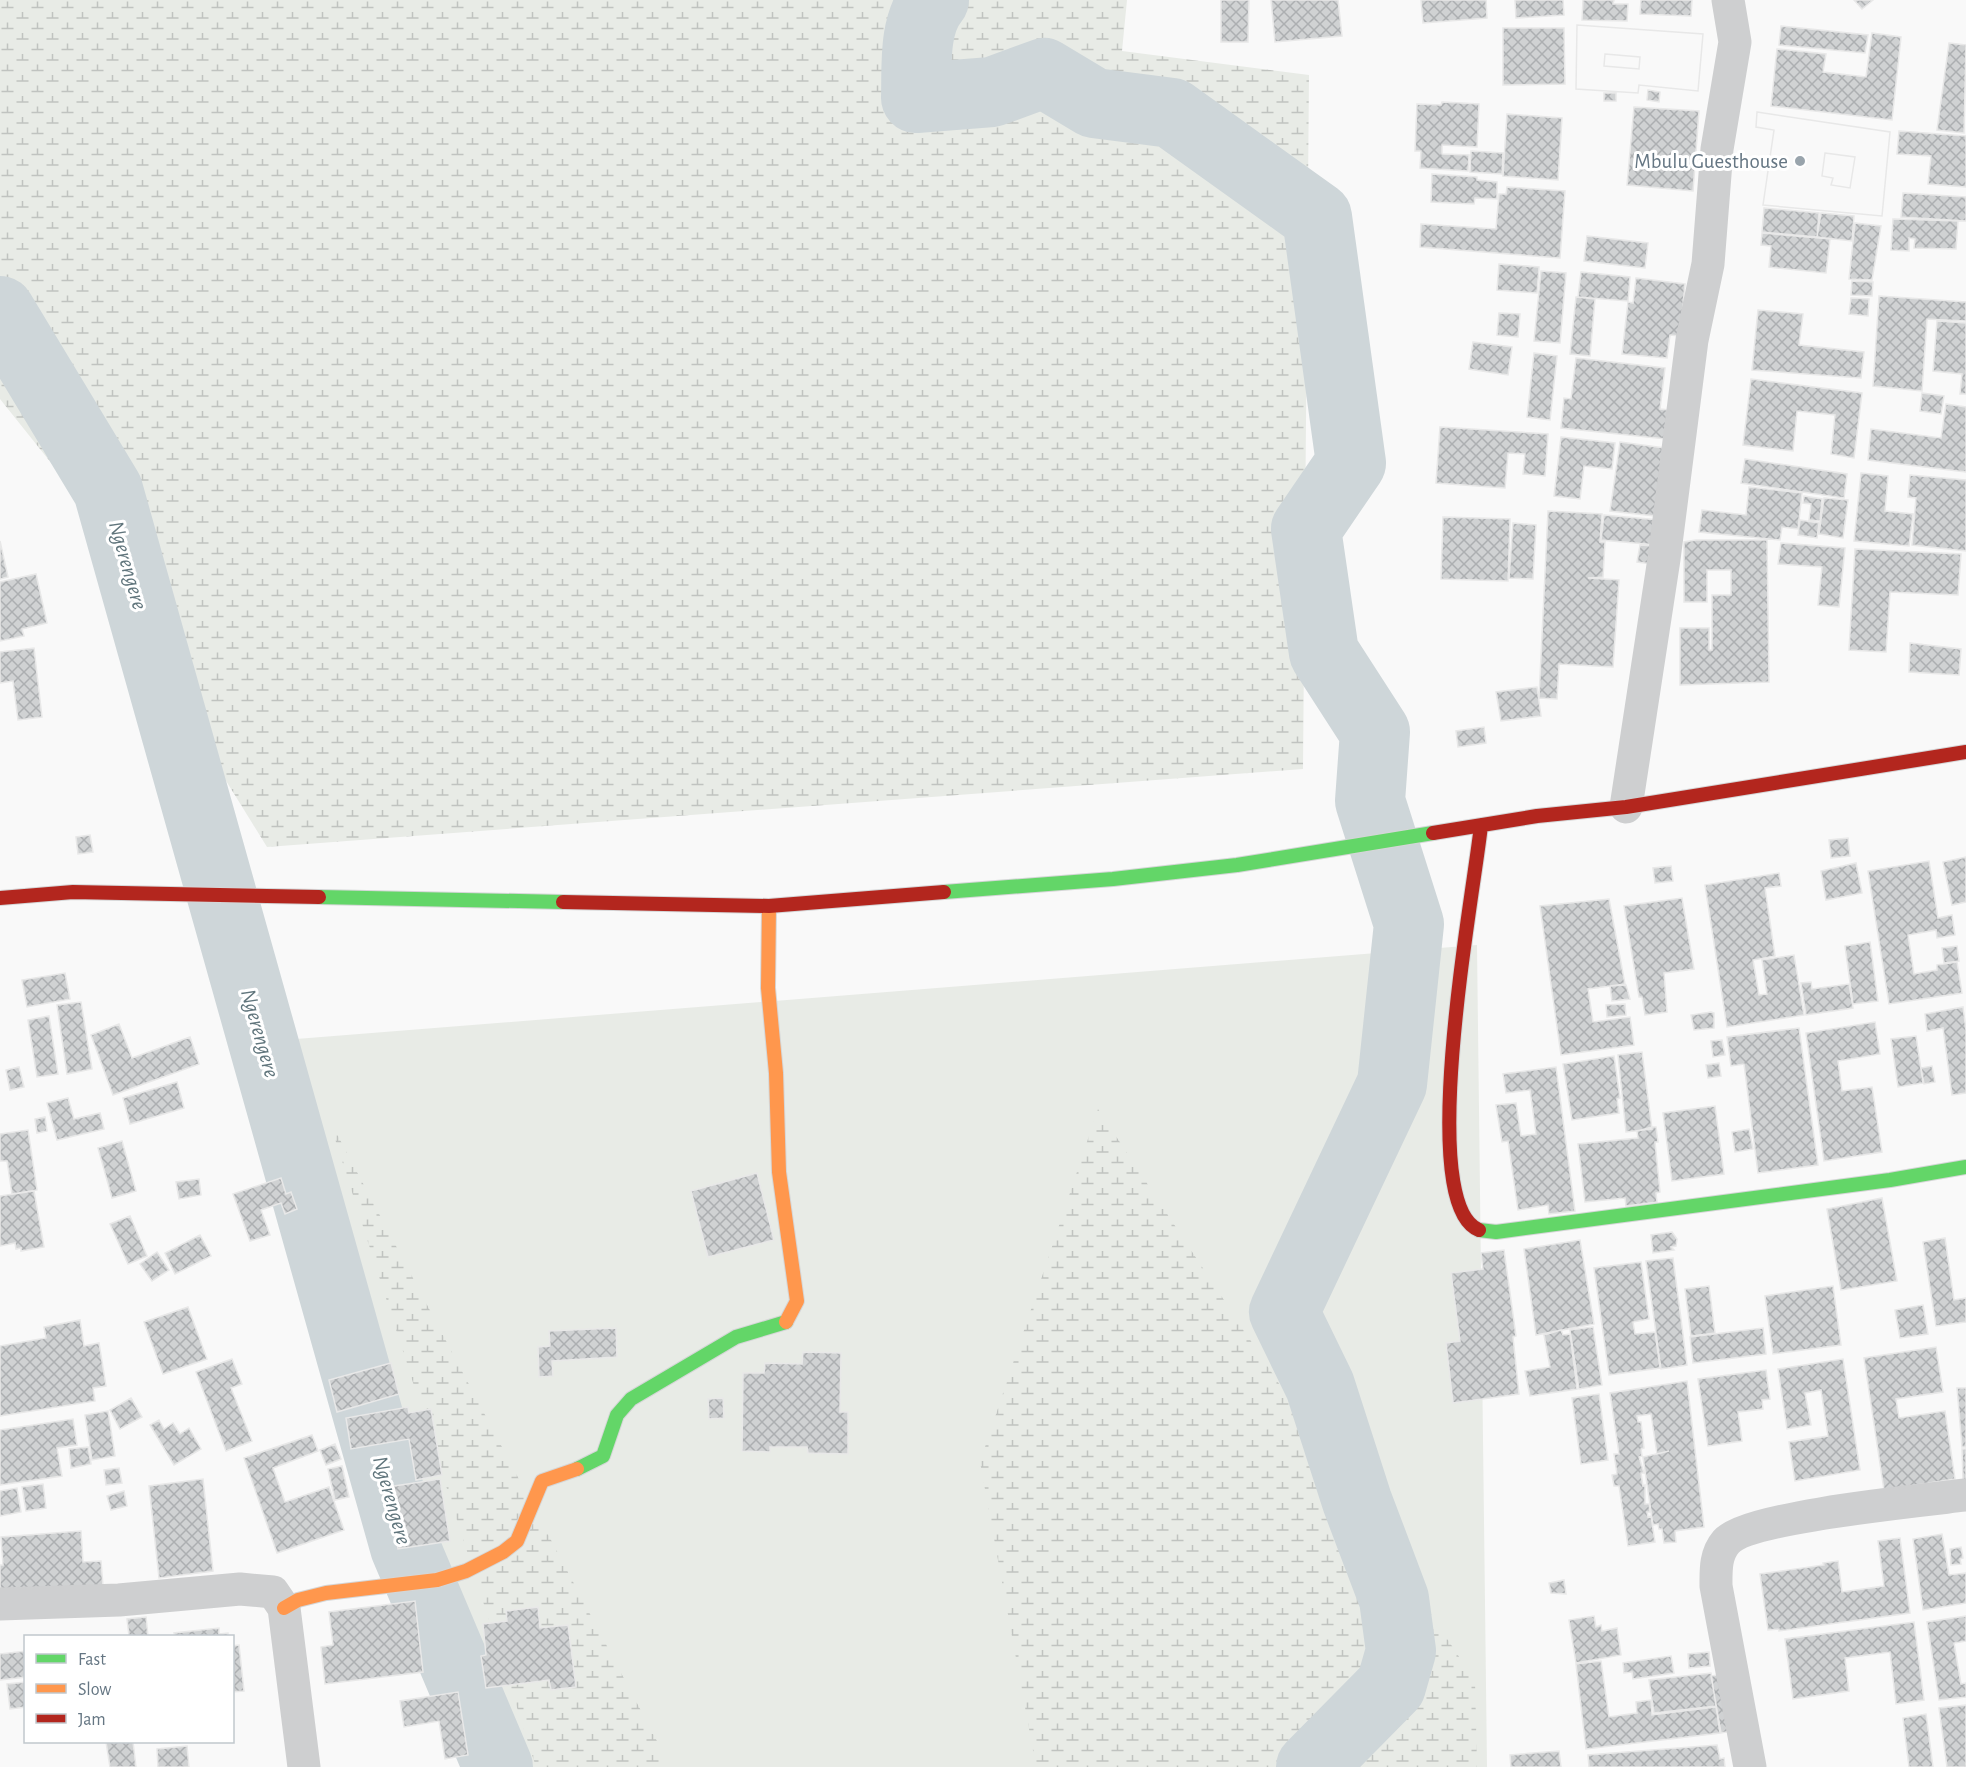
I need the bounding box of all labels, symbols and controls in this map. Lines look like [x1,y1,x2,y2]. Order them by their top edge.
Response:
place label: Mbulu Guesthouse [1634,151,1788,172]
marker: Mbulu Guesthouse [1793,154,1807,168]
water label: Ngerengere [105,519,151,612]
water label: Ngerengere [237,987,283,1080]
water label: Ngerengere [369,1454,415,1547]
legend [24,1635,234,1743]
text: Fast [78,1651,106,1669]
text: Slow [78,1681,111,1699]
text: Jam [78,1711,106,1729]

